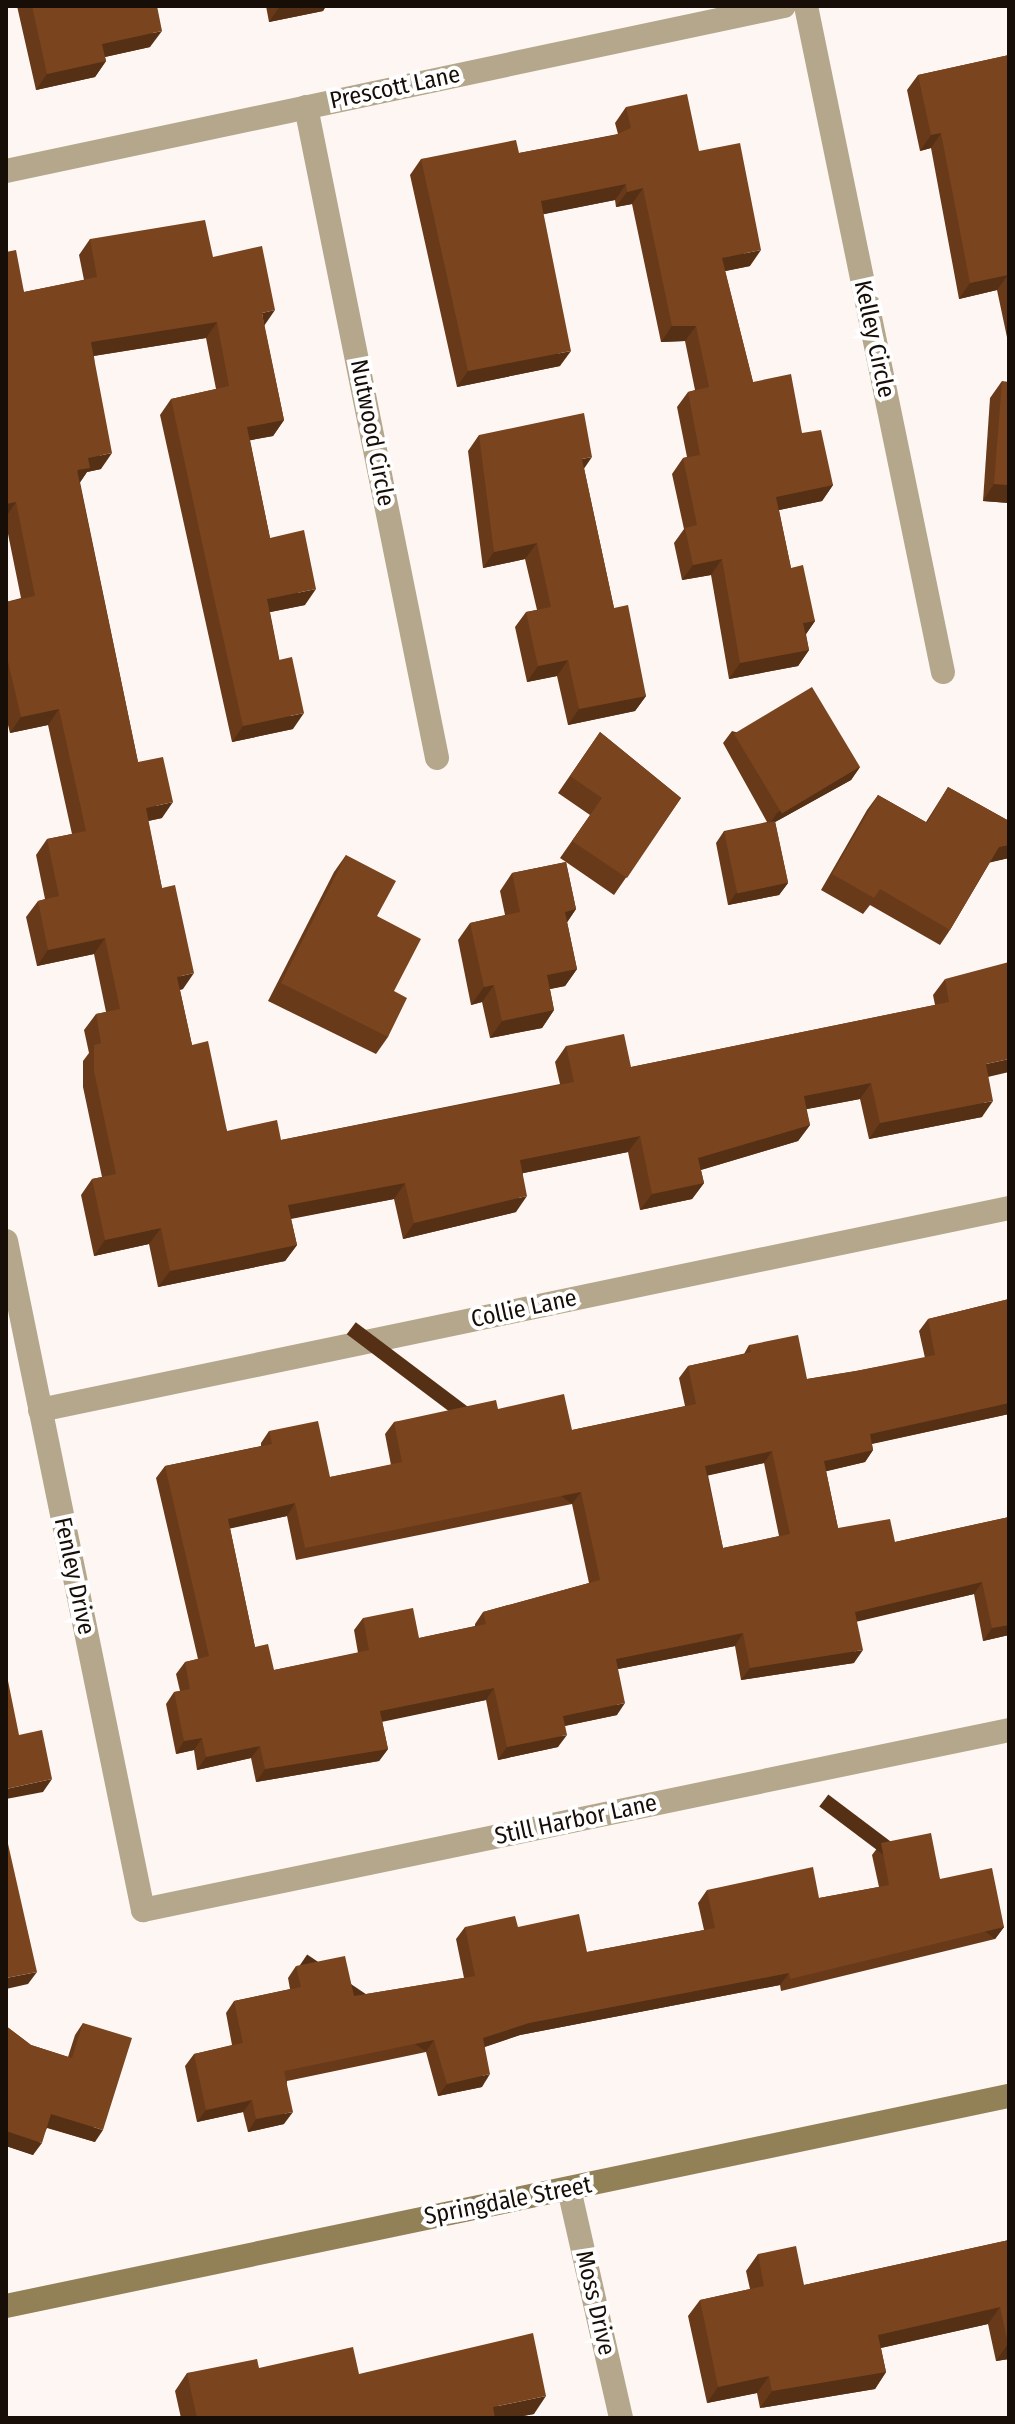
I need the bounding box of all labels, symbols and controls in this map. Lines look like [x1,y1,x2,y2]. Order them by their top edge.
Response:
street label: Prescott Lane [327,60,463,116]
street label: Kelley Circle [848,278,900,400]
street label: Nutwood Circle [344,357,400,509]
street label: Collie Lane [469,1284,579,1334]
street label: Fenley Drive [48,1515,100,1637]
street label: Still Harbor Lane [492,1789,660,1851]
street label: Springdale Street [422,2171,594,2231]
street label: Moss Drive [569,2248,621,2358]

